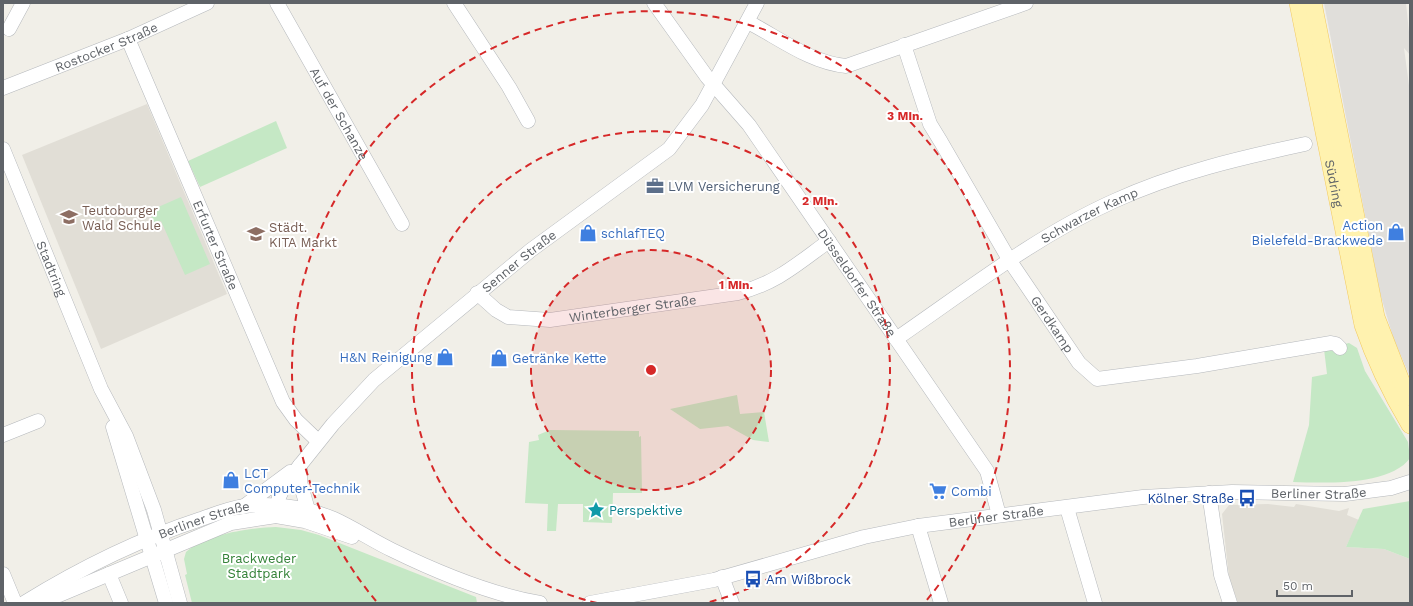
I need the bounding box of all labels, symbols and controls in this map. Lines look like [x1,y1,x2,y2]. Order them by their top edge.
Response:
street label: Rostocker Straße [53,20,160,75]
street label: Auf der Schanze [307,65,371,163]
text: 3 Min. [887,109,923,123]
street label: Südring [1322,158,1346,209]
office icon: LVM Versicherung [645,176,665,196]
place label: LVM Versicherung [668,179,780,194]
street label: Schwarzer Kamp [1038,185,1140,246]
text: 2 Min. [802,194,838,208]
street label: Erfurter Straße [190,198,241,292]
place label: Teutoburger Wald Schule [82,203,161,233]
school or university icon: Teutoburger Wald Schule [59,207,79,227]
place label: Action Bielefeld-Brackwede [1252,218,1383,248]
place label: Städt. KITA Markt [269,220,338,250]
shop icon: Action Bielefeld-Brackwede [1386,222,1406,242]
shop icon: schlafTEQ [578,223,598,243]
school or university icon: Städt. KITA Markt [246,224,266,244]
place label: schlafTEQ [601,226,665,241]
street label: Düsseldorfer Straße [815,226,899,340]
street label: Senner Straße [479,227,559,296]
street label: Stadtring [33,239,69,299]
text: 1 Min. [719,278,753,292]
street label: Winterberger Straße [568,292,697,325]
street label: Gerdkamp [1028,293,1077,356]
shop icon: H&N Reinigung [435,347,455,367]
shop icon: Getränke Kette [489,348,509,368]
place label: H&N Reinigung [340,350,432,365]
place label: Getränke Kette [512,351,607,366]
centre of rings [644,363,658,377]
place label: LCT Computer-Technik [244,466,361,496]
shop icon: LCT Computer-Technik [221,470,241,490]
supermarket icon: Combi [928,481,948,501]
place label: Combi [951,484,992,499]
street label: Berliner Straße [1271,484,1367,502]
bus stop icon: Kölner Straße [1237,488,1257,508]
place label: Kölner Straße [1147,491,1234,506]
street label: Berliner Straße [156,499,250,542]
place icon: Perspektive [586,500,606,520]
place label: Perspektive [609,503,682,518]
street label: Berliner Straße [948,503,1045,530]
park label: Brackweder Stadtpark [222,551,296,581]
bus stop icon: Am Wißbrock [743,569,763,589]
place label: Am Wißbrock [766,572,851,587]
scale bar [1277,572,1352,598]
text: 50 m [1283,579,1313,593]

